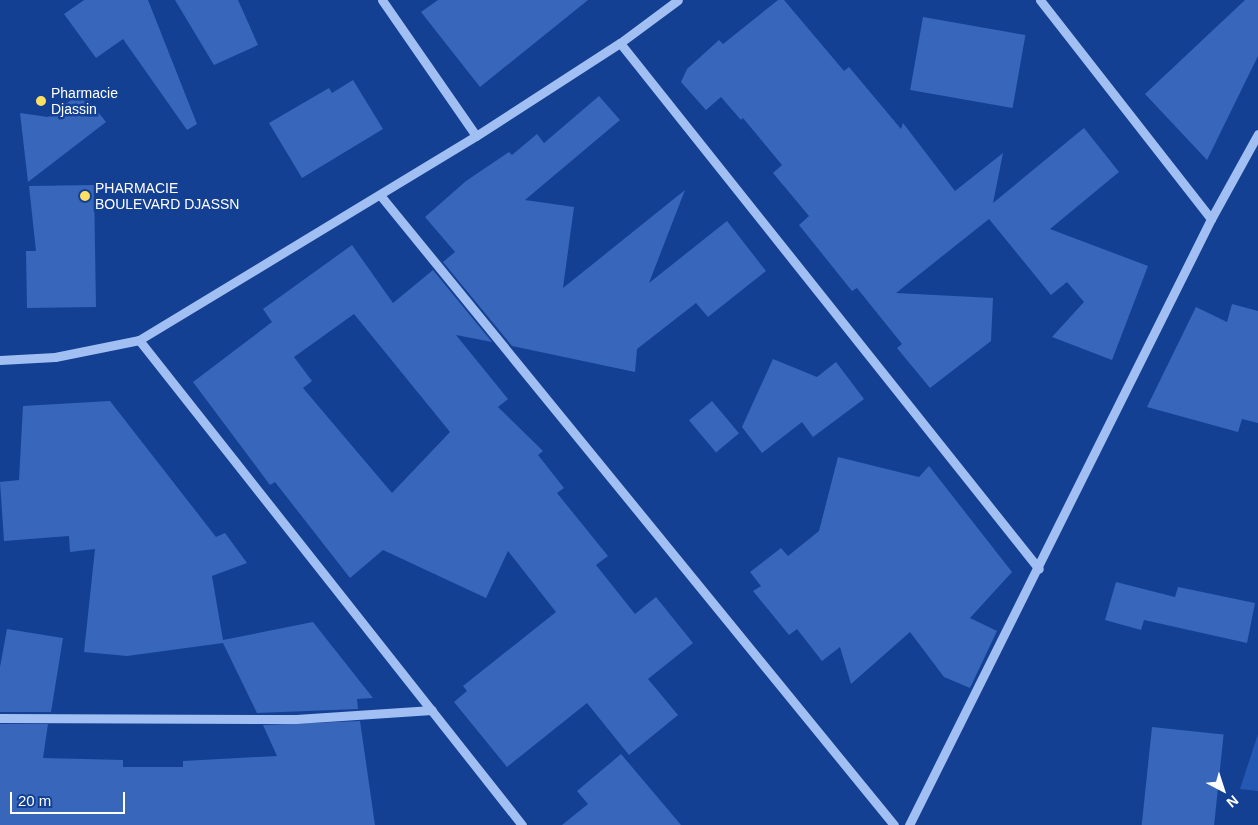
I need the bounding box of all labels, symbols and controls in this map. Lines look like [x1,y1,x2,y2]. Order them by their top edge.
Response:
place label: Pharmacie Djassin [51,85,118,118]
marker: Pharmacie Djassin [35,95,47,107]
place label: PHARMACIE BOULEVARD DJASSN [95,180,239,212]
marker: PHARMACIE BOULEVARD DJASSN [79,190,91,202]
north arrow [1198,765,1248,815]
scale bar [12,782,128,814]
text: 20 m [18,792,51,809]
text: N [1224,792,1242,811]

